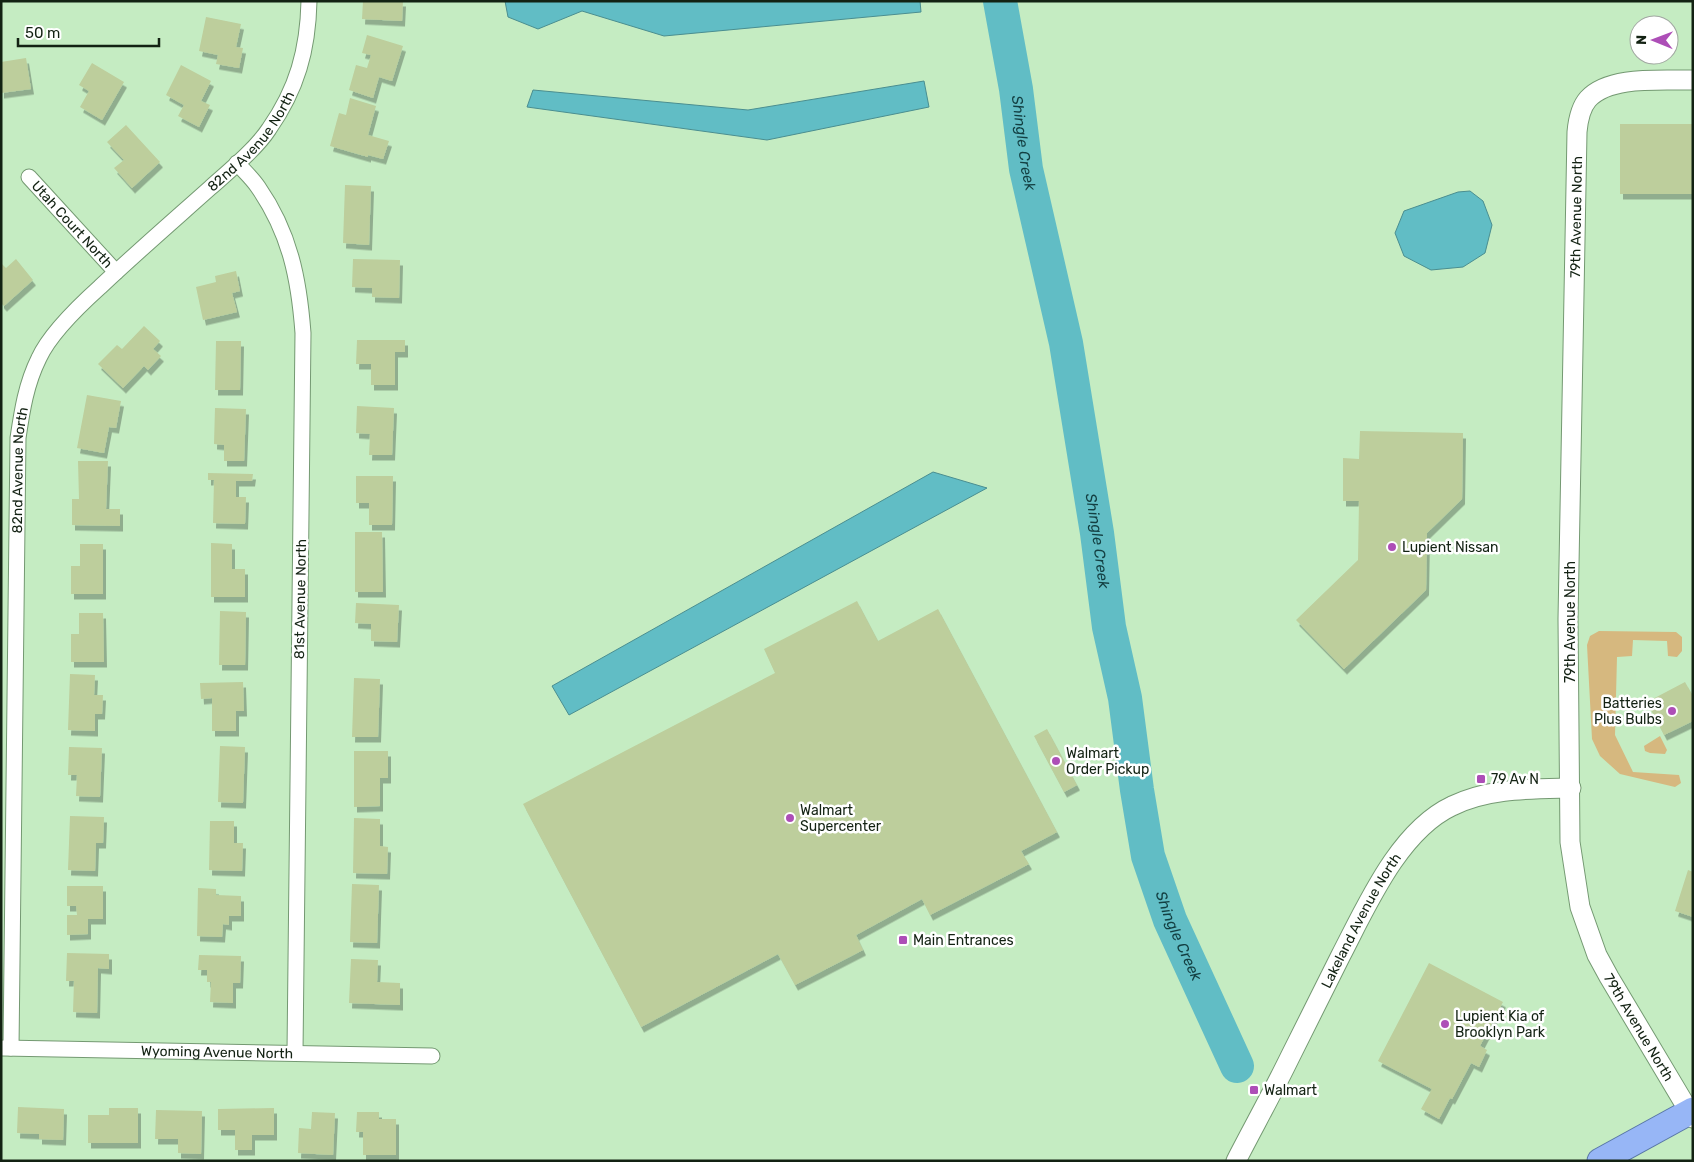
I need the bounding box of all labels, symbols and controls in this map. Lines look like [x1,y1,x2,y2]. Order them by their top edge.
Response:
scale bar [18,15,159,47]
north arrow [1629,15,1679,65]
text: 50 m [25,24,60,42]
text: N [1633,35,1650,45]
street label: 82nd Avenue North [204,89,298,195]
water label: Shingle Creek [1008,94,1040,193]
street label: 79th Avenue North [1567,156,1586,278]
street label: Utah Court North [28,177,116,272]
street label: 82nd Avenue North [9,406,32,533]
water label: Shingle Creek [1082,492,1113,590]
street label: 81st Avenue North [291,539,310,659]
place label: Lupient Nissan [1402,539,1499,556]
marker: Lupient Nissan [1386,541,1398,553]
street label: 79th Avenue North [1562,561,1579,683]
place label: Batteries Plus Bulbs [1594,695,1662,728]
marker: Batteries Plus Bulbs [1666,705,1678,717]
place label: Walmart Order Pickup [1066,745,1149,778]
marker: Walmart Order Pickup [1050,755,1062,767]
place label: 79 Av N [1491,771,1539,788]
marker: 79 Av N [1475,773,1487,785]
place label: Walmart Supercenter [800,802,882,835]
marker: Walmart Supercenter [784,812,796,824]
street label: Lakeland Avenue North [1318,850,1405,991]
water label: Shingle Creek [1152,889,1206,984]
place label: Main Entrances [913,932,1014,949]
marker: Main Entrances [897,934,909,946]
street label: 79th Avenue North [1600,971,1677,1084]
place label: Lupient Kia of Brooklyn Park [1455,1008,1546,1041]
marker: Lupient Kia of Brooklyn Park [1439,1018,1451,1030]
street label: Wyoming Avenue North [141,1043,293,1062]
place label: Walmart [1264,1082,1318,1099]
marker: Walmart [1248,1084,1260,1096]

